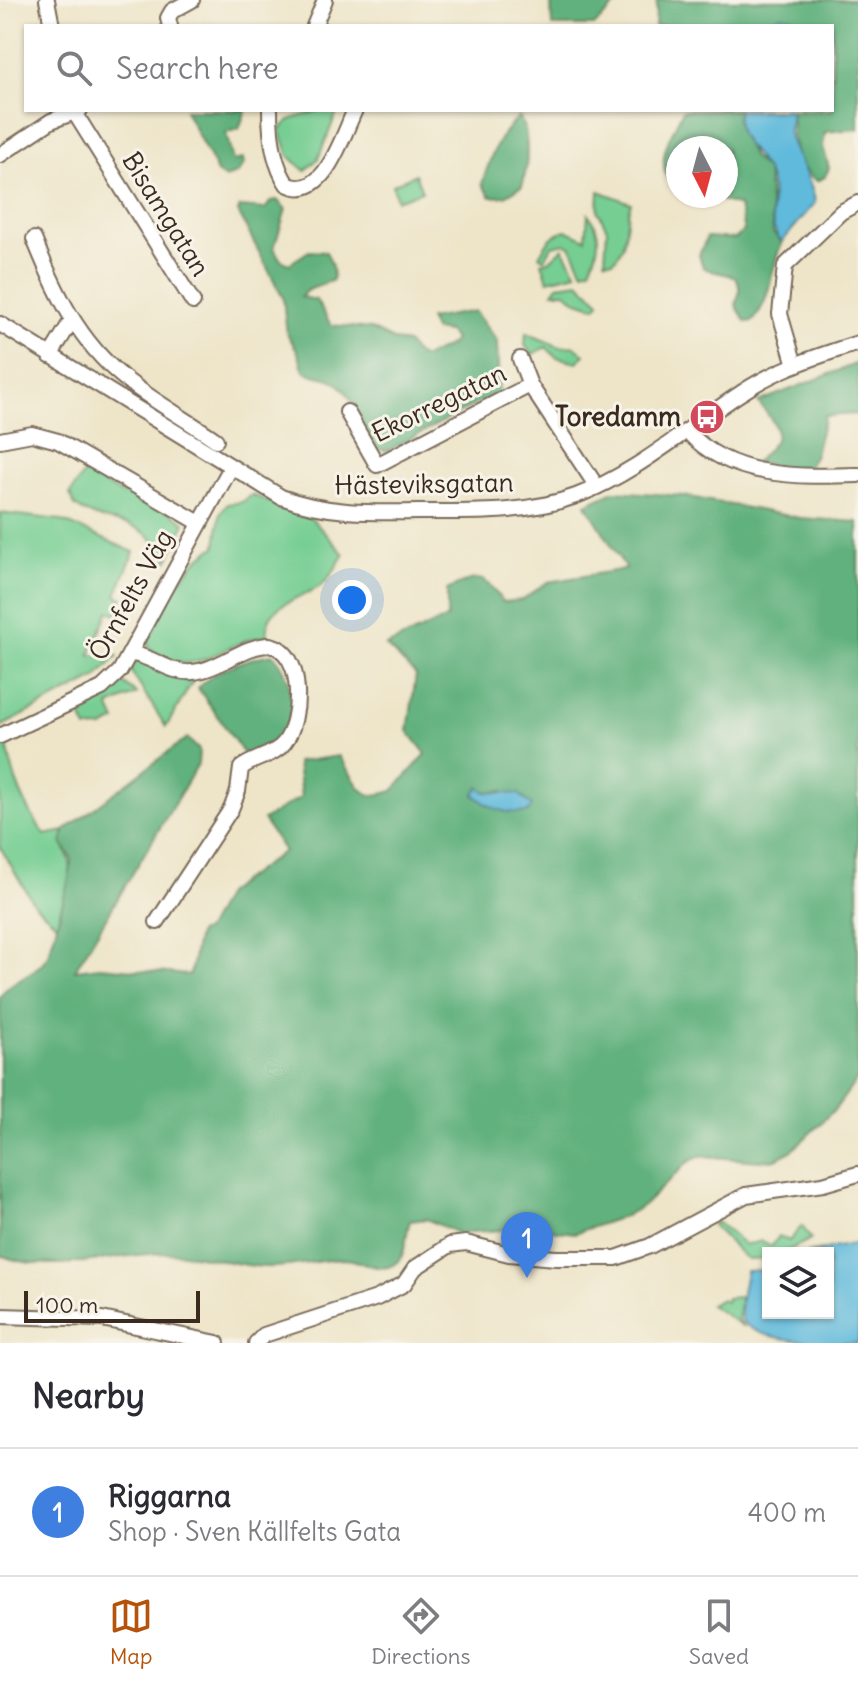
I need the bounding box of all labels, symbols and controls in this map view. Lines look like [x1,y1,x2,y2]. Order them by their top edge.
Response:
search box [24,24,834,112]
icon: search [52,46,96,90]
text: Search here [116,49,279,87]
north arrow [666,136,738,208]
street label: Bisamgatan [115,145,218,282]
street label: Ekorregatan [366,356,511,449]
bus stop icon: Toredamm [688,398,726,436]
place label: Toredamm [555,400,681,433]
street label: Hästeviksgatan [334,465,514,502]
street label: Örnfelts Väg [81,524,180,666]
your location [332,580,372,620]
pin: 1 [501,1212,553,1278]
map controls [762,1247,834,1319]
button: layers [762,1247,834,1319]
scale bar [24,1287,200,1323]
text: 100 m [36,1291,98,1319]
text: Nearby [32,1374,145,1417]
text: Riggarna [108,1477,231,1515]
text: 1 [53,1496,63,1529]
text: 400 m [748,1496,826,1529]
text: Shop · Sven Källfelts Gata [108,1515,401,1548]
tab: Map [109,1594,153,1670]
tab: Directions [371,1594,471,1670]
tab: Saved [689,1594,749,1670]

